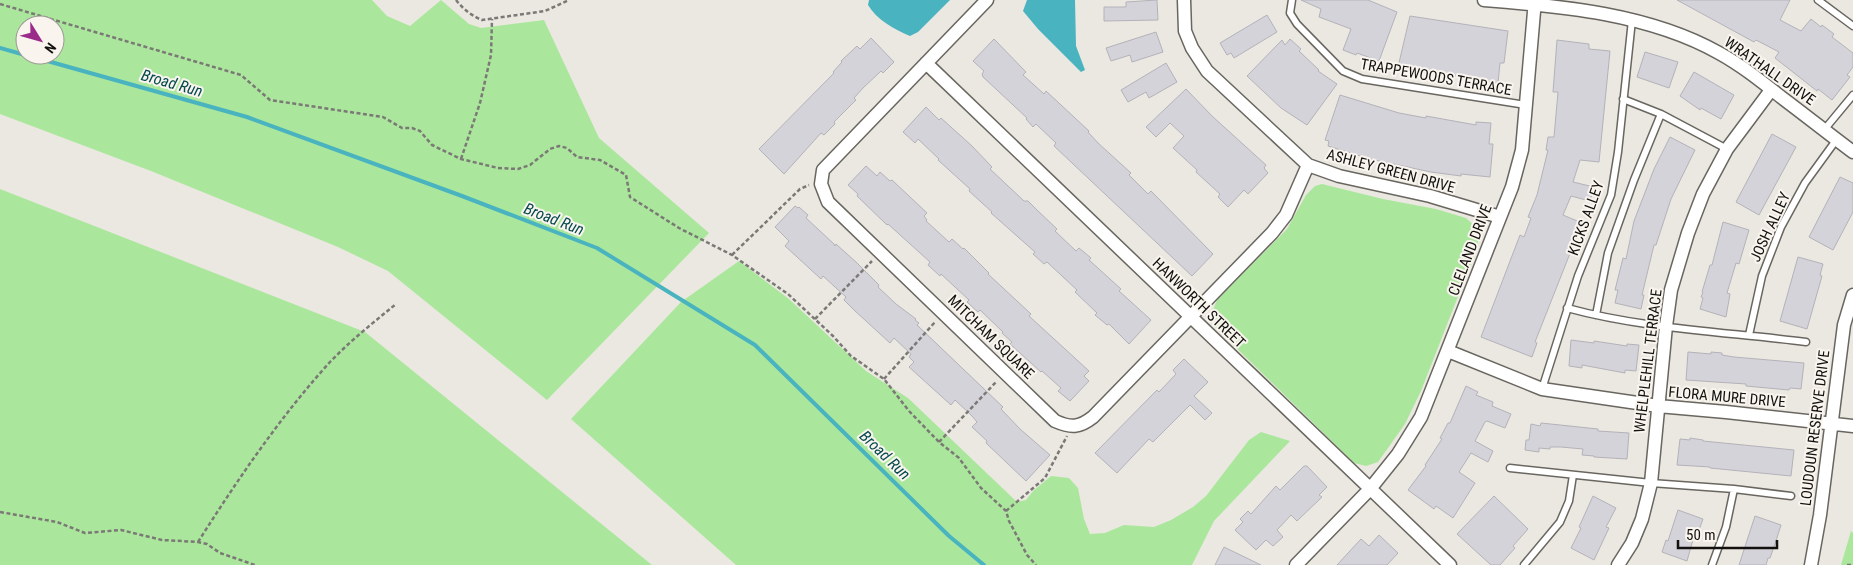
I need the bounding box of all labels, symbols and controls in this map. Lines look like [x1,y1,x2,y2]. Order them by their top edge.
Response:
north arrow [15,15,65,65]
street label: WRATHALL DRIVE [1721,33,1819,109]
text: N [41,40,59,56]
street label: TRAPPEWOODS TERRACE [1359,55,1513,99]
water label: Broad Run [139,65,205,101]
street label: ASHLEY GREEN DRIVE [1325,145,1457,197]
street label: KICKS ALLEY [1564,178,1608,258]
street label: JOSH ALLEY [1746,189,1794,265]
water label: Broad Run [521,199,587,239]
street label: CLELAND DRIVE [1444,202,1496,298]
street label: HANWORTH STREET [1149,254,1249,352]
street label: WHELPLEHILL TERRACE [1630,288,1666,434]
street label: MITCHAM SQUARE [944,291,1038,383]
street label: LOUDOUN RESERVE DRIVE [1797,349,1833,507]
street label: FLORA MURE DRIVE [1668,383,1786,411]
water label: Broad Run [856,426,914,484]
scale bar [1678,518,1777,550]
text: 50 m [1686,526,1716,544]

